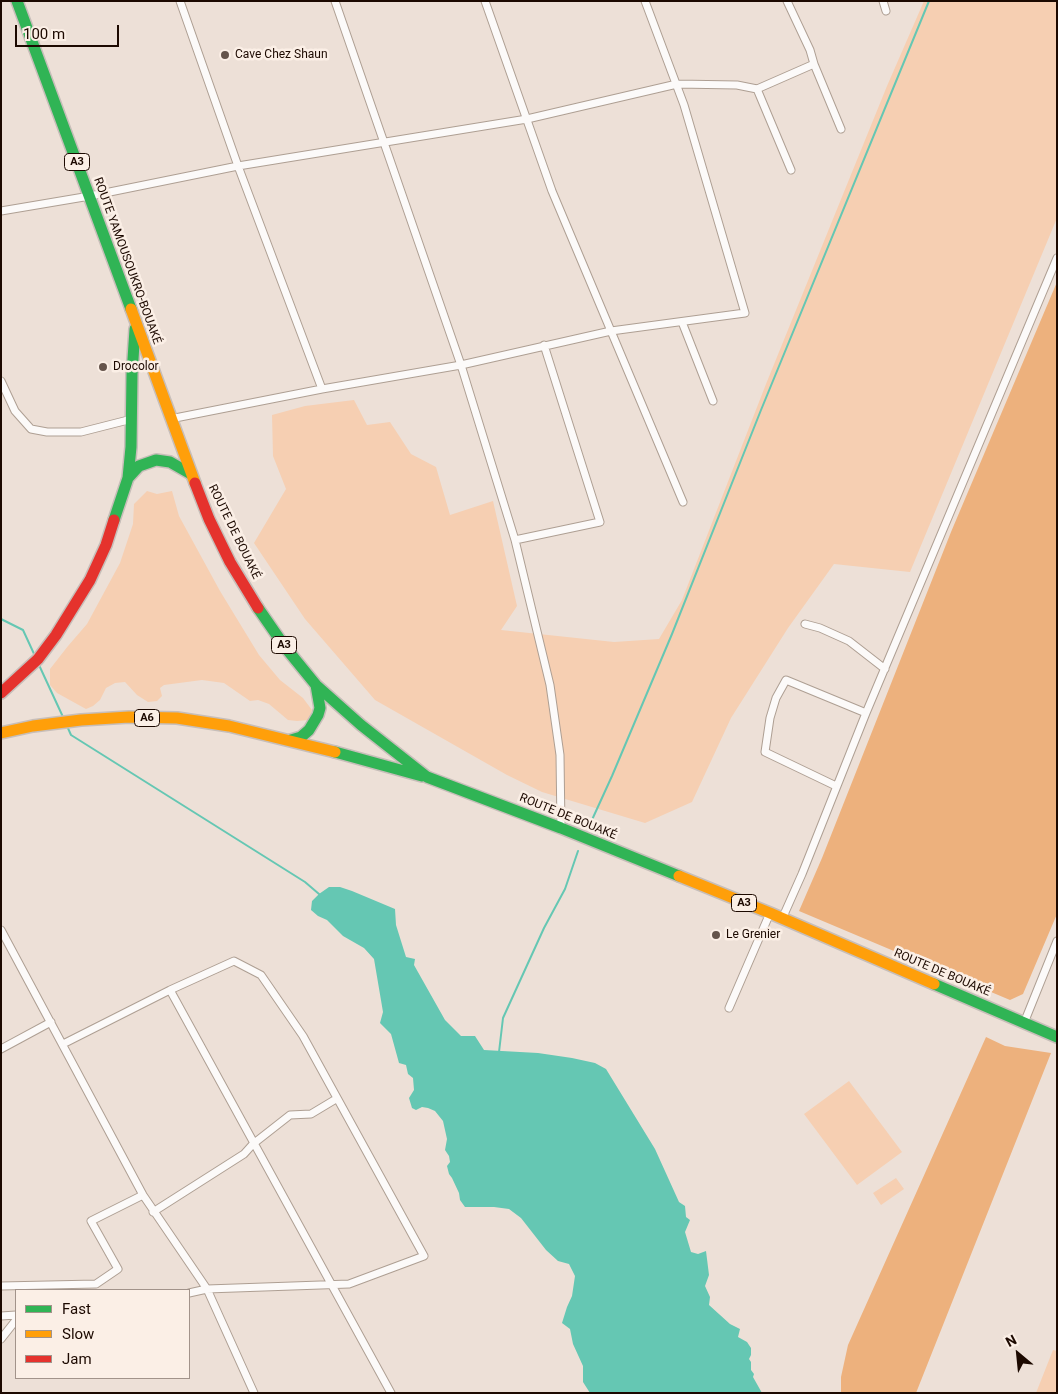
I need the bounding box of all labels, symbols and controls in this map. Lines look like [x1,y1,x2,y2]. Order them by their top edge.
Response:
scale bar [18,15,121,47]
text: 100 m [23,25,65,43]
place label: Cave Chez Shaun [235,48,328,62]
marker: Cave Chez Shaun [219,49,231,61]
road number: A3 [64,154,90,170]
street label: ROUTE YAMOUSOUKRO-BOUAKÉ [90,176,164,346]
place label: Drocolor [113,360,159,374]
marker: Drocolor [97,361,109,373]
street label: ROUTE DE BOUAKÉ [205,482,263,582]
road number: A3 [272,636,296,654]
road number: A6 [134,710,160,726]
street label: ROUTE DE BOUAKÉ [517,791,619,843]
road number: A3 [732,894,756,911]
place label: Le Grenier [726,928,780,942]
marker: Le Grenier [710,929,722,941]
street label: ROUTE DE BOUAKÉ [891,946,993,1000]
legend [15,1289,190,1379]
text: Fast [62,1300,91,1318]
text: Slow [62,1325,94,1343]
north arrow [993,1329,1043,1379]
text: N [1003,1331,1019,1350]
text: Jam [62,1350,92,1368]

